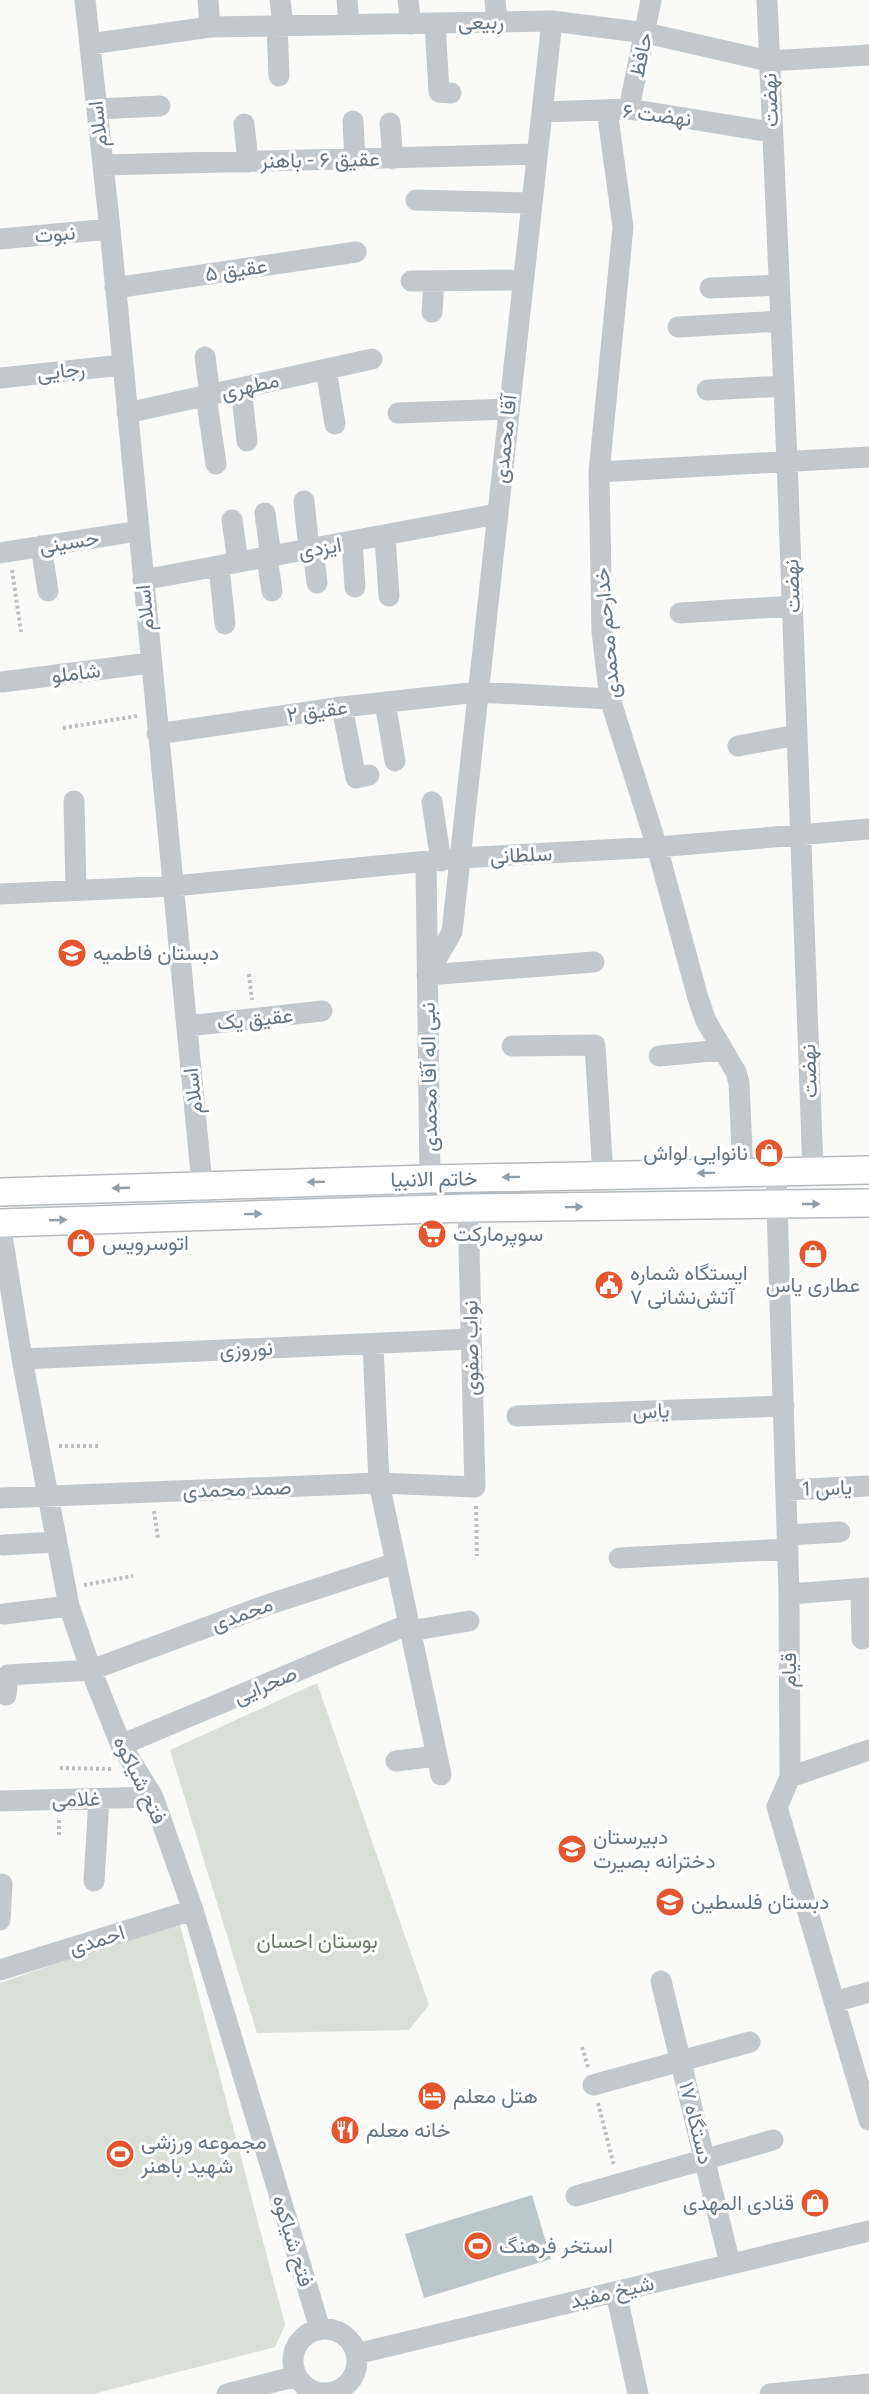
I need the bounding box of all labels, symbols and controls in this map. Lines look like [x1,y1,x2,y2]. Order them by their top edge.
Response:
street label: ربیعی [458,9,504,35]
street label: حافظ [624,30,658,80]
street label: نهضت [756,73,784,127]
street label: نهضت ۶ [621,98,693,132]
street label: اسلام [83,99,114,149]
street label: عقیق ۶ - باهنر [259,146,380,174]
street label: نبوت [33,219,77,249]
street label: عقیق ۵ [203,253,269,287]
street label: رجایی [36,356,86,386]
street label: مطهری [218,367,282,405]
street label: آقا محمدی [487,391,523,485]
street label: حسینی [37,524,101,560]
street label: ایزدی [296,531,344,565]
street label: نهضت [778,559,806,613]
street label: خدارحم محمدی [588,566,627,700]
street label: اسلام [130,584,161,632]
street label: شاملو [50,657,102,689]
street label: عقیق ۲ [285,694,349,728]
street label: سلطانی [489,840,553,870]
school or university icon: دبستان فاطمیه [56,937,88,969]
place label: دبستان فاطمیه [93,940,219,966]
street label: عقیق یک [216,1002,294,1036]
street label: نبی اله آقا محمدی [415,1002,443,1152]
street label: نهضت [795,1044,823,1098]
street label: اسلام [178,1066,209,1116]
shop icon: نانوایی لواش [753,1137,785,1169]
place label: نانوایی لواش [643,1140,748,1166]
street label: خاتم الانبیا [390,1165,478,1194]
one-way arrow [696,1169,715,1178]
one-way arrow [501,1173,520,1182]
one-way arrow [306,1178,325,1187]
one-way arrow [111,1183,130,1193]
one-way arrow [802,1199,821,1208]
one-way arrow [565,1202,584,1212]
one-way arrow [244,1209,263,1219]
one-way arrow [49,1216,68,1225]
supermarket icon: سوپرمارکت [416,1218,448,1250]
place label: سوپرمارکت [453,1221,543,1248]
shop icon: اتوسرویس [65,1227,97,1259]
place label: اتوسرویس [102,1230,189,1256]
shop icon: عطاری یاس [797,1238,829,1270]
place label: ایستگاه شماره ۷ آتش‌نشانی [630,1260,748,1310]
public building icon: ایستگاه شماره ۷ آتش‌نشانی [593,1269,625,1301]
place label: عطاری یاس [766,1272,860,1298]
street label: نواب صفوی [457,1300,485,1396]
street label: نوروزی [219,1335,273,1363]
street label: یاس [632,1397,670,1425]
street label: صمد محمدی [182,1474,292,1504]
street label: یاس 1 [802,1474,852,1502]
street label: محمدی [208,1591,276,1637]
street label: قیام [776,1652,803,1688]
street label: صحرایی [229,1660,301,1710]
street label: فتح شیاکوه [107,1732,172,1829]
street label: غلامی [51,1786,101,1812]
place label: دبیرستان دخترانه بصیرت [593,1824,715,1874]
school or university icon: دبیرستان دخترانه بصیرت [556,1833,588,1865]
school or university icon: دبستان فلسطین [654,1886,686,1918]
place label: دبستان فلسطین [691,1889,829,1915]
street label: احمدی [66,1919,128,1961]
park label: بوستان احسان [256,1928,378,1954]
street label: ۱۷ دستگاه [673,2079,719,2167]
hotel icon: هتل معلم [416,2080,448,2112]
place label: هتل معلم [453,2083,538,2110]
restaurant icon: خانه معلم [329,2114,361,2146]
place label: خانه معلم [366,2117,451,2144]
place label: مجموعه ورزشی شهید باهنر [140,2129,267,2179]
sports icon: مجموعه ورزشی شهید باهنر [104,2138,136,2170]
shop icon: قنادی المهدی [799,2187,831,2219]
place label: قنادی المهدی [683,2190,794,2216]
street label: فتح شیاکوه [266,2192,319,2290]
sports icon: استخر فرهنگ [462,2230,494,2262]
place label: استخر فرهنگ [499,2233,613,2259]
street label: شیخ مفید [568,2270,657,2315]

